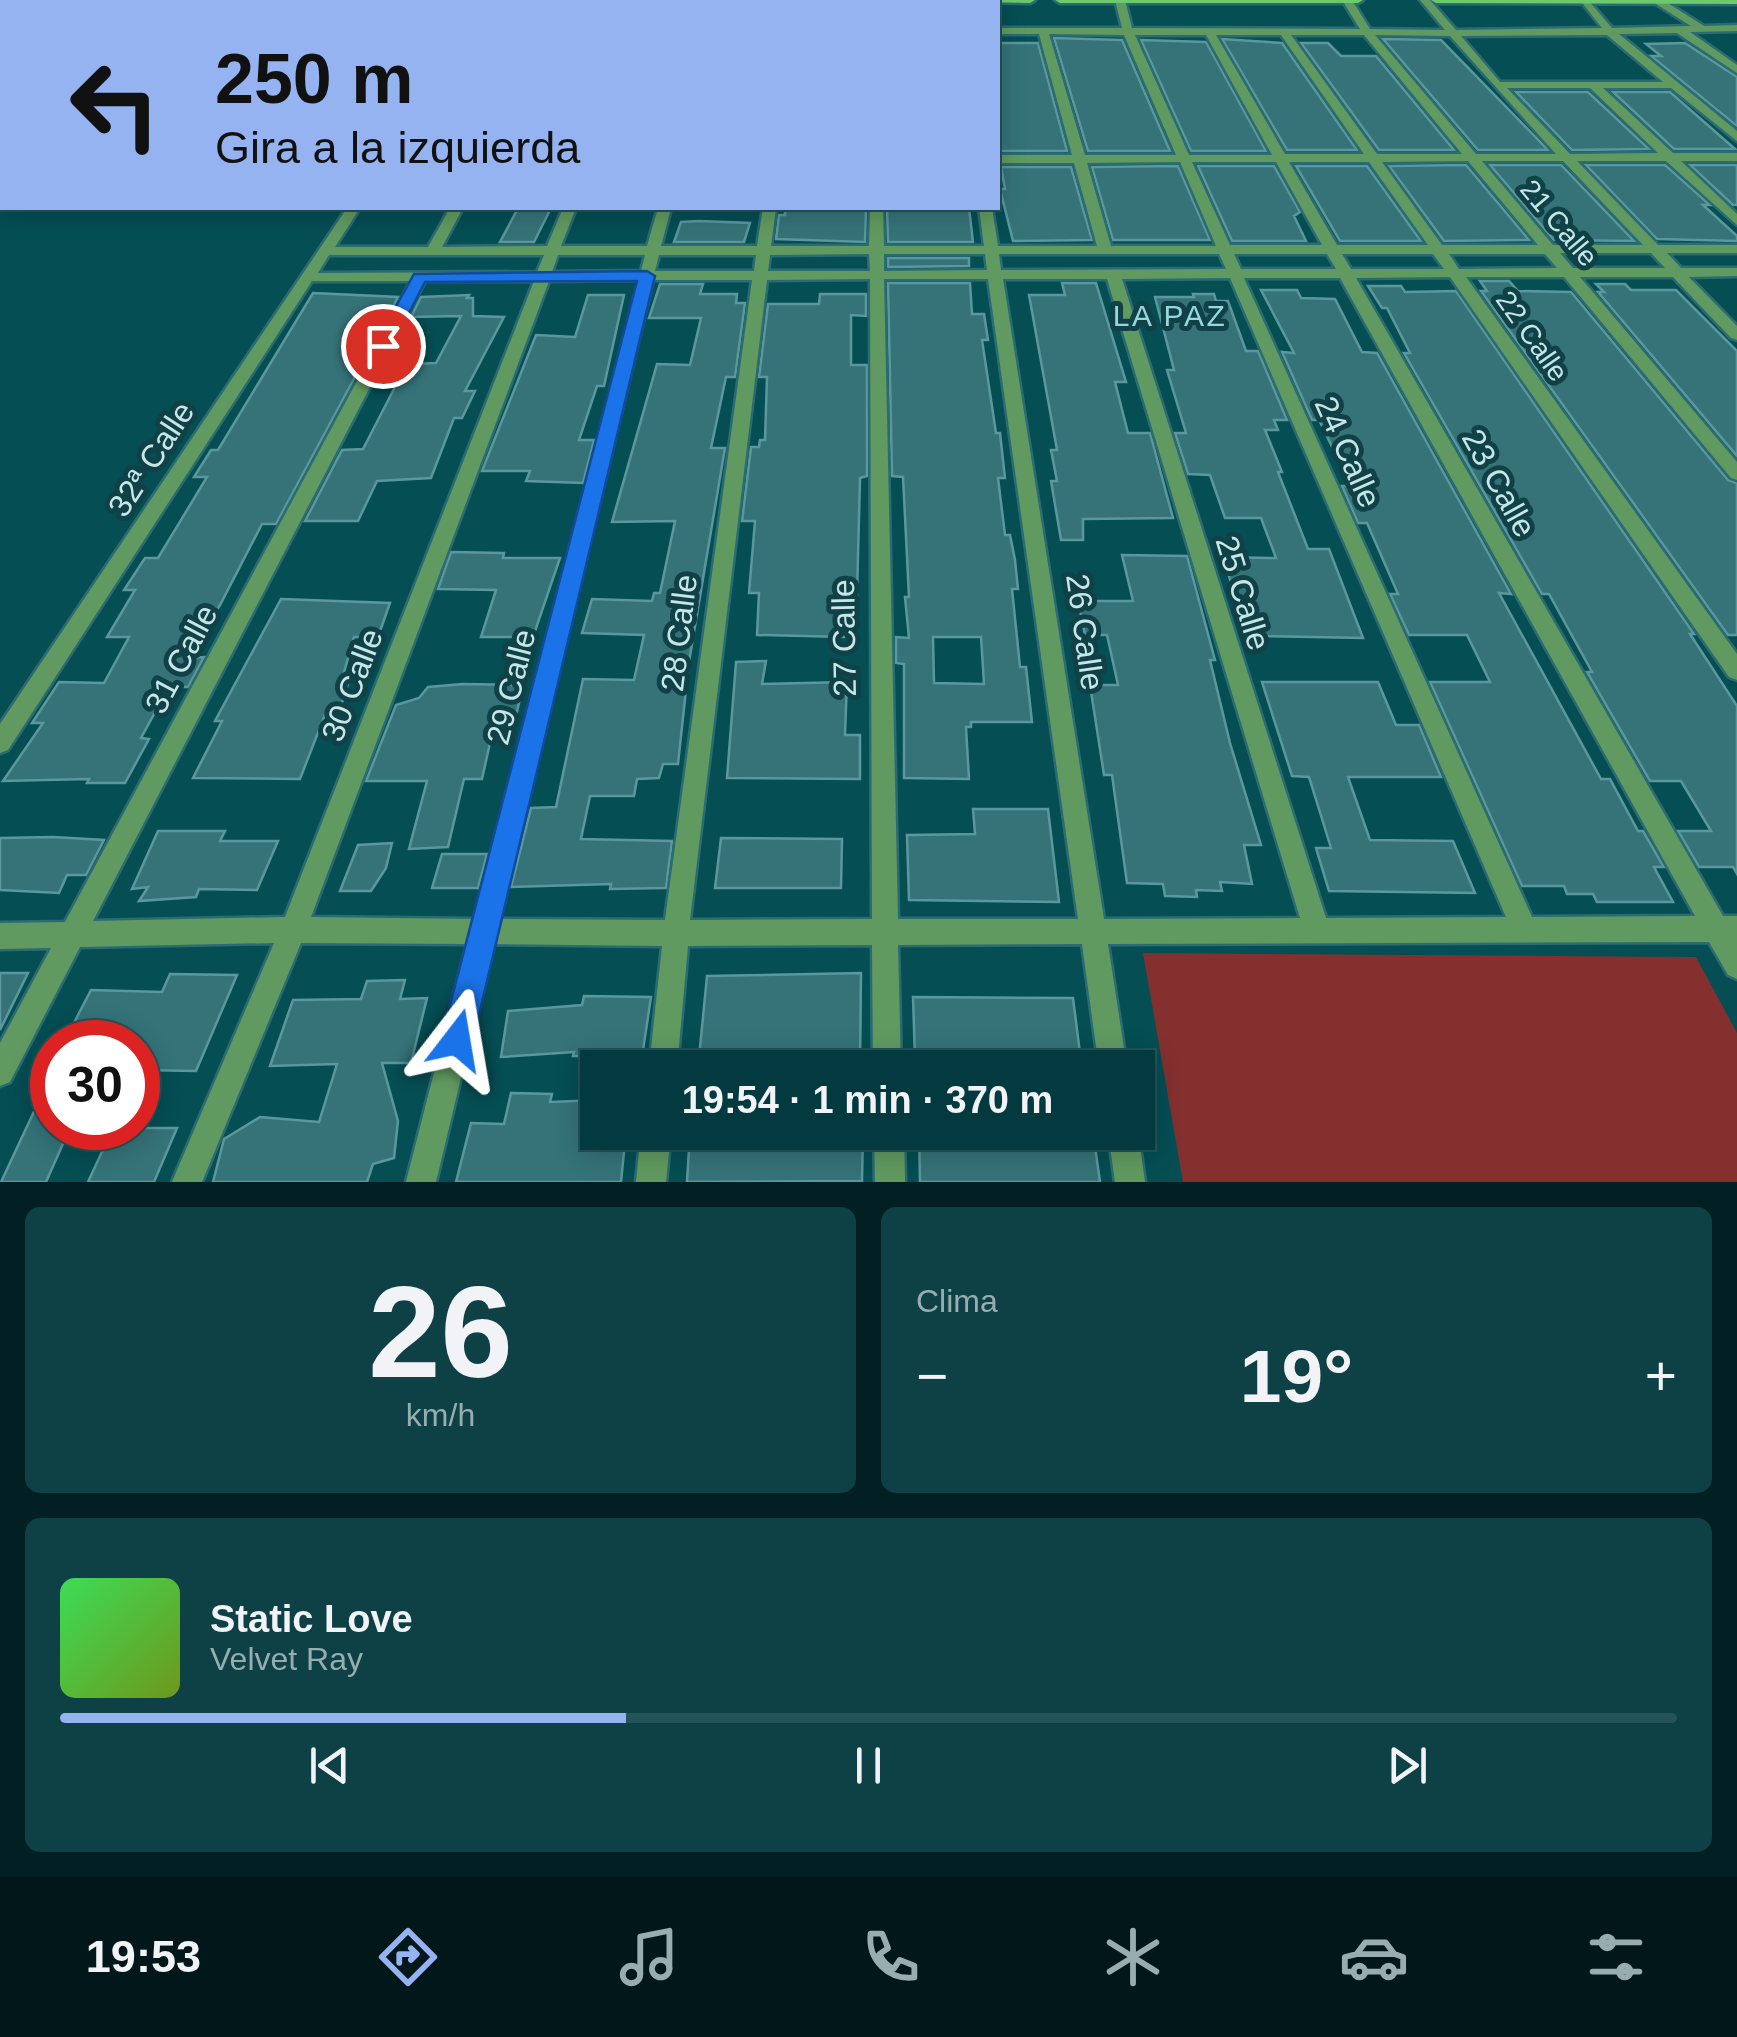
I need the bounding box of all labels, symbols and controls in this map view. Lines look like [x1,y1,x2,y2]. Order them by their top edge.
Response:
icon: left [50,40,180,170]
text: 250 m [215,40,413,118]
text: Gira a la izquierda [215,122,580,173]
street label: 21 Calle [1514,174,1604,272]
street label: 22 Calle [1490,285,1574,387]
district label: LA PAZ [1113,299,1227,332]
pin [341,304,426,389]
icon: arrive [356,319,411,374]
street label: 24 Calle [1308,391,1388,513]
street label: 32ª Calle [101,395,201,523]
street label: 23 Calle [1455,423,1543,543]
street label: 25 Calle [1209,532,1277,654]
street label: 26 Calle [1059,571,1111,693]
street label: 28 Calle [654,573,704,693]
street label: 27 Calle [825,579,863,697]
street label: 31 Calle [138,599,224,719]
street label: 30 Calle [314,624,390,746]
street label: 29 Calle [479,626,543,748]
position arrow [405,988,509,1092]
speed limit sign: 30 [30,1020,160,1150]
text: 19:54 · 1 min · 370 m [682,1079,1053,1121]
text: 26 [368,1259,513,1405]
text: Clima [916,1283,998,1319]
text: 19° [1240,1334,1353,1418]
text: − [916,1345,948,1407]
text: + [1645,1345,1677,1407]
text: km/h [406,1397,475,1433]
text: Static Love [210,1598,413,1640]
text: Velvet Ray [210,1641,363,1677]
icon: previous [302,1738,357,1793]
icon: pause [841,1738,896,1793]
icon: next [1380,1738,1435,1793]
icon: directions [373,1922,443,1992]
icon: music [614,1922,684,1992]
icon: phone [856,1922,926,1992]
icon: climate [1098,1922,1168,1992]
icon: car [1339,1922,1409,1992]
icon: filters [1581,1922,1651,1992]
text: 19:53 [86,1931,201,1982]

